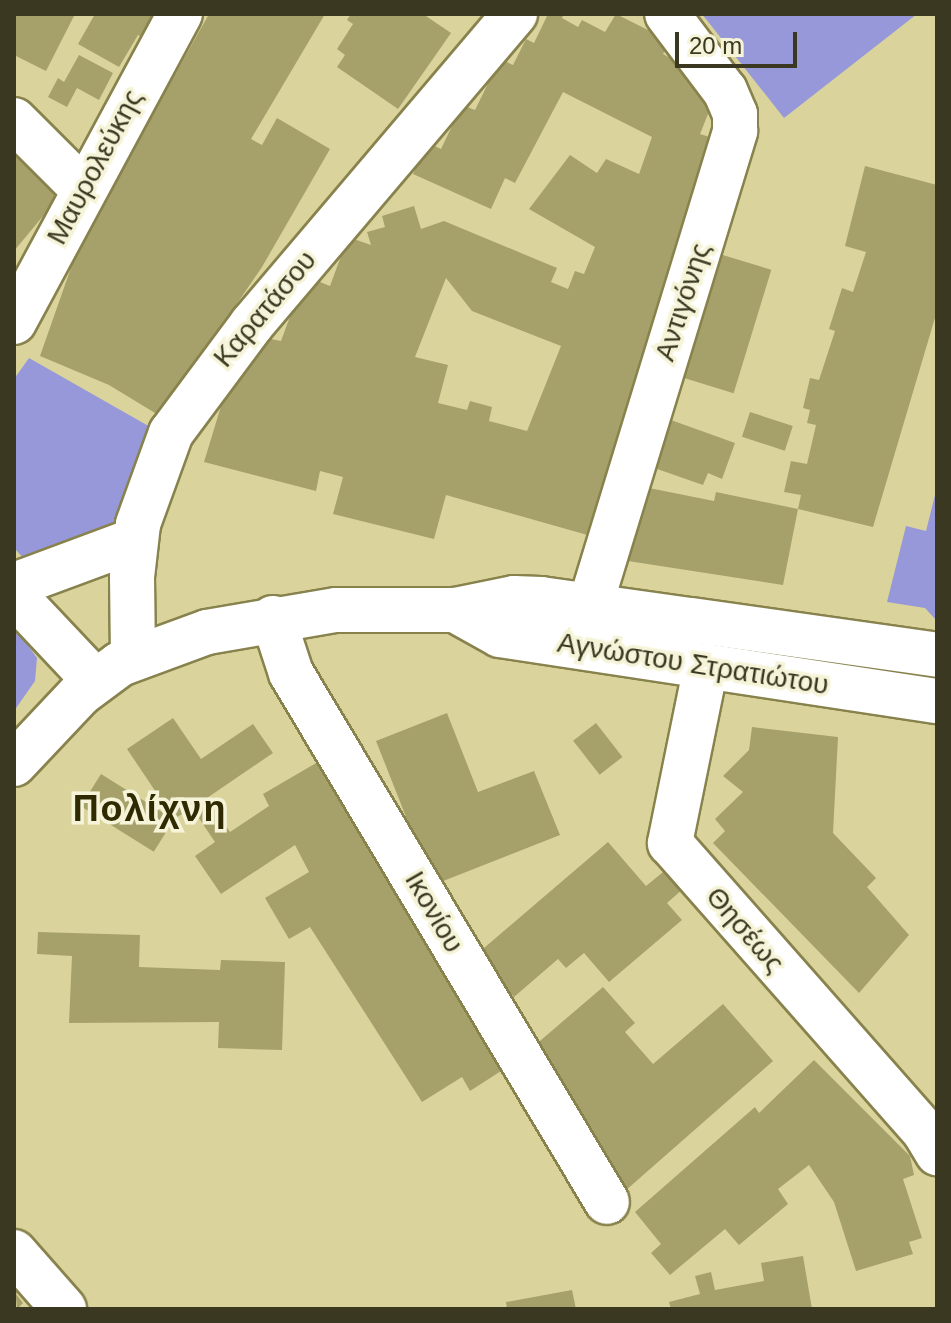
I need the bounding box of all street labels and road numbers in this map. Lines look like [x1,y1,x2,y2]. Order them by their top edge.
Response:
street label: Μαυρολεύκης [40,84,150,250]
street label: Αντιγόνης [648,239,718,365]
street label: Καρατάσου [207,244,323,374]
street label: Αγνώστου Στρατιώτου [555,626,831,702]
street label: Ικονίου [397,865,471,959]
street label: Θησέως [699,880,791,980]

